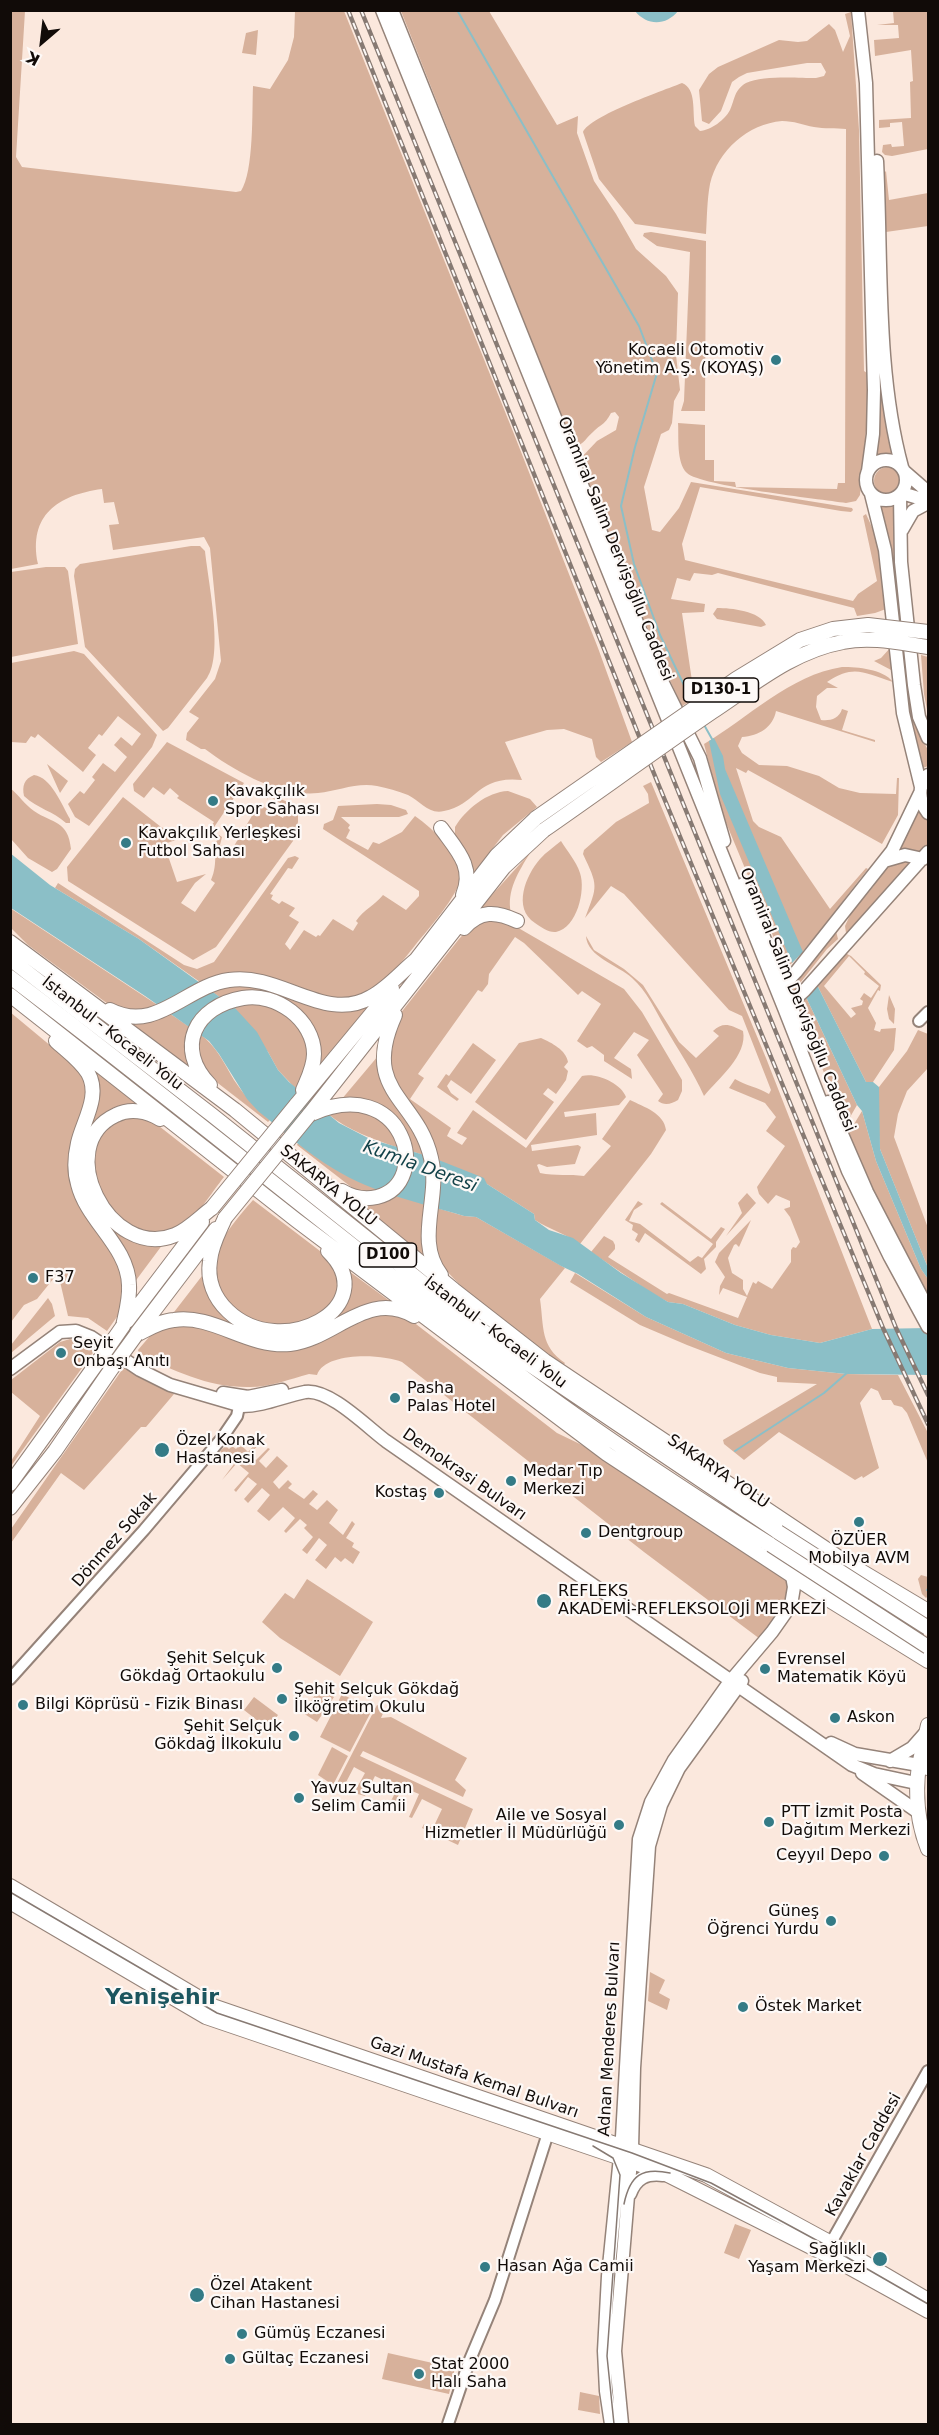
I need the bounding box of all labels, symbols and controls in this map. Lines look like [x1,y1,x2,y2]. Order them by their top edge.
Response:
north arrow [12,12,72,72]
text: K [23,47,43,70]
place label: Kocaeli Otomotiv Yönetim A.Ş. (KOYAŞ) [596,341,764,379]
marker: Kocaeli Otomotiv Yönetim A.Ş. (KOYAŞ) [769,353,783,367]
street label: Oramiral Salim Dervişoğllu Caddesi [553,414,677,684]
road number: D130-1 [684,678,758,702]
place label: Kavakçılık Spor Sahası [225,782,319,820]
marker: Kavakçılık Spor Sahası [206,794,220,808]
place label: Kavakçılık Yerleşkesi Futbol Sahası [138,824,301,862]
marker: Kavakçılık Yerleşkesi Futbol Sahası [119,836,133,850]
street label: Oramiral Salim Dervişoğllu Caddesi [735,865,859,1135]
street label: İstanbul - Kocaeli Yolu [38,973,186,1095]
water label: Kumla Deresi [360,1136,480,1198]
street label: SAKARYA YOLU [276,1141,380,1231]
road number: D100 [360,1243,416,1267]
place label: F37 [45,1268,75,1288]
marker: F37 [26,1271,40,1285]
street label: İstanbul - Kocaeli Yolu [420,1273,570,1393]
place label: Seyit Onbaşı Anıtı [73,1334,170,1372]
marker: Seyit Onbaşı Anıtı [54,1346,68,1360]
place label: Pasha Palas Hotel [407,1379,496,1417]
marker: Pasha Palas Hotel [388,1391,402,1405]
street label: Demokrasi Bulvarı [398,1425,530,1525]
place label: Özel Konak Hastanesi [176,1431,265,1469]
street label: SAKARYA YOLU [663,1431,773,1513]
marker: Özel Konak Hastanesi [153,1441,171,1459]
place label: Medar Tıp Merkezi [523,1462,603,1500]
marker: Medar Tıp Merkezi [504,1474,518,1488]
place label: Kostaş [375,1483,427,1503]
marker: Kostaş [432,1486,446,1500]
street label: Dönmez Sokak [69,1489,161,1591]
marker: ÖZÜER Mobilya AVM [852,1515,866,1529]
place label: Dentgroup [598,1523,683,1543]
marker: Dentgroup [579,1526,593,1540]
place label: ÖZÜER Mobilya AVM [808,1531,910,1569]
place label: REFLEKS AKADEMİ-REFLEKSOLOJİ MERKEZİ [558,1582,826,1620]
marker: REFLEKS AKADEMİ-REFLEKSOLOJİ MERKEZİ [535,1592,553,1610]
place label: Şehit Selçuk Gökdağ Ortaokulu [120,1649,265,1687]
place label: Evrensel Matematik Köyü [777,1650,906,1688]
marker: Şehit Selçuk Gökdağ Ortaokulu [270,1661,284,1675]
marker: Evrensel Matematik Köyü [758,1662,772,1676]
place label: Şehit Selçuk Gökdağ İlköğretim Okulu [294,1680,459,1718]
marker: Şehit Selçuk Gökdağ İlköğretim Okulu [275,1692,289,1706]
place label: Bilgi Köprüsü - Fizik Binası [35,1695,243,1715]
marker: Bilgi Köprüsü - Fizik Binası [16,1698,30,1712]
place label: Askon [847,1708,895,1728]
marker: Askon [828,1711,842,1725]
place label: Şehit Selçuk Gökdağ İlkokulu [154,1717,282,1755]
marker: Şehit Selçuk Gökdağ İlkokulu [287,1729,301,1743]
place label: Yavuz Sultan Selim Camii [311,1779,412,1817]
marker: Yavuz Sultan Selim Camii [292,1791,306,1805]
place label: PTT İzmit Posta Dağıtım Merkezi [781,1803,911,1841]
place label: Aile ve Sosyal Hizmetler İl Müdürlüğü [425,1806,607,1844]
marker: PTT İzmit Posta Dağıtım Merkezi [762,1815,776,1829]
marker: Aile ve Sosyal Hizmetler İl Müdürlüğü [612,1818,626,1832]
place label: Ceyyıl Depo [776,1846,872,1866]
marker: Ceyyıl Depo [877,1849,891,1863]
place label: Güneş Öğrenci Yurdu [707,1902,819,1940]
marker: Güneş Öğrenci Yurdu [824,1914,838,1928]
street label: Adnan Menderes Bulvarı [595,1941,625,2137]
district label: Yenişehir [105,1985,219,2011]
place label: Östek Market [755,1997,861,2017]
marker: Östek Market [736,2000,750,2014]
street label: Gazi Mustafa Kemal Bulvarı [367,2033,581,2123]
street label: Kavaklar Caddesi [822,2090,906,2220]
place label: Sağlıklı Yaşam Merkezi [748,2240,866,2278]
marker: Sağlıklı Yaşam Merkezi [871,2250,889,2268]
place label: Hasan Ağa Camii [497,2257,634,2277]
marker: Hasan Ağa Camii [478,2260,492,2274]
place label: Özel Atakent Cihan Hastanesi [210,2276,340,2314]
marker: Özel Atakent Cihan Hastanesi [188,2286,206,2304]
place label: Gümüş Eczanesi [254,2324,386,2344]
marker: Gümüş Eczanesi [235,2327,249,2341]
place label: Gültaç Eczanesi [242,2349,369,2369]
marker: Gültaç Eczanesi [223,2352,237,2366]
place label: Stat 2000 Halı Saha [431,2355,509,2393]
marker: Stat 2000 Halı Saha [412,2367,426,2381]

